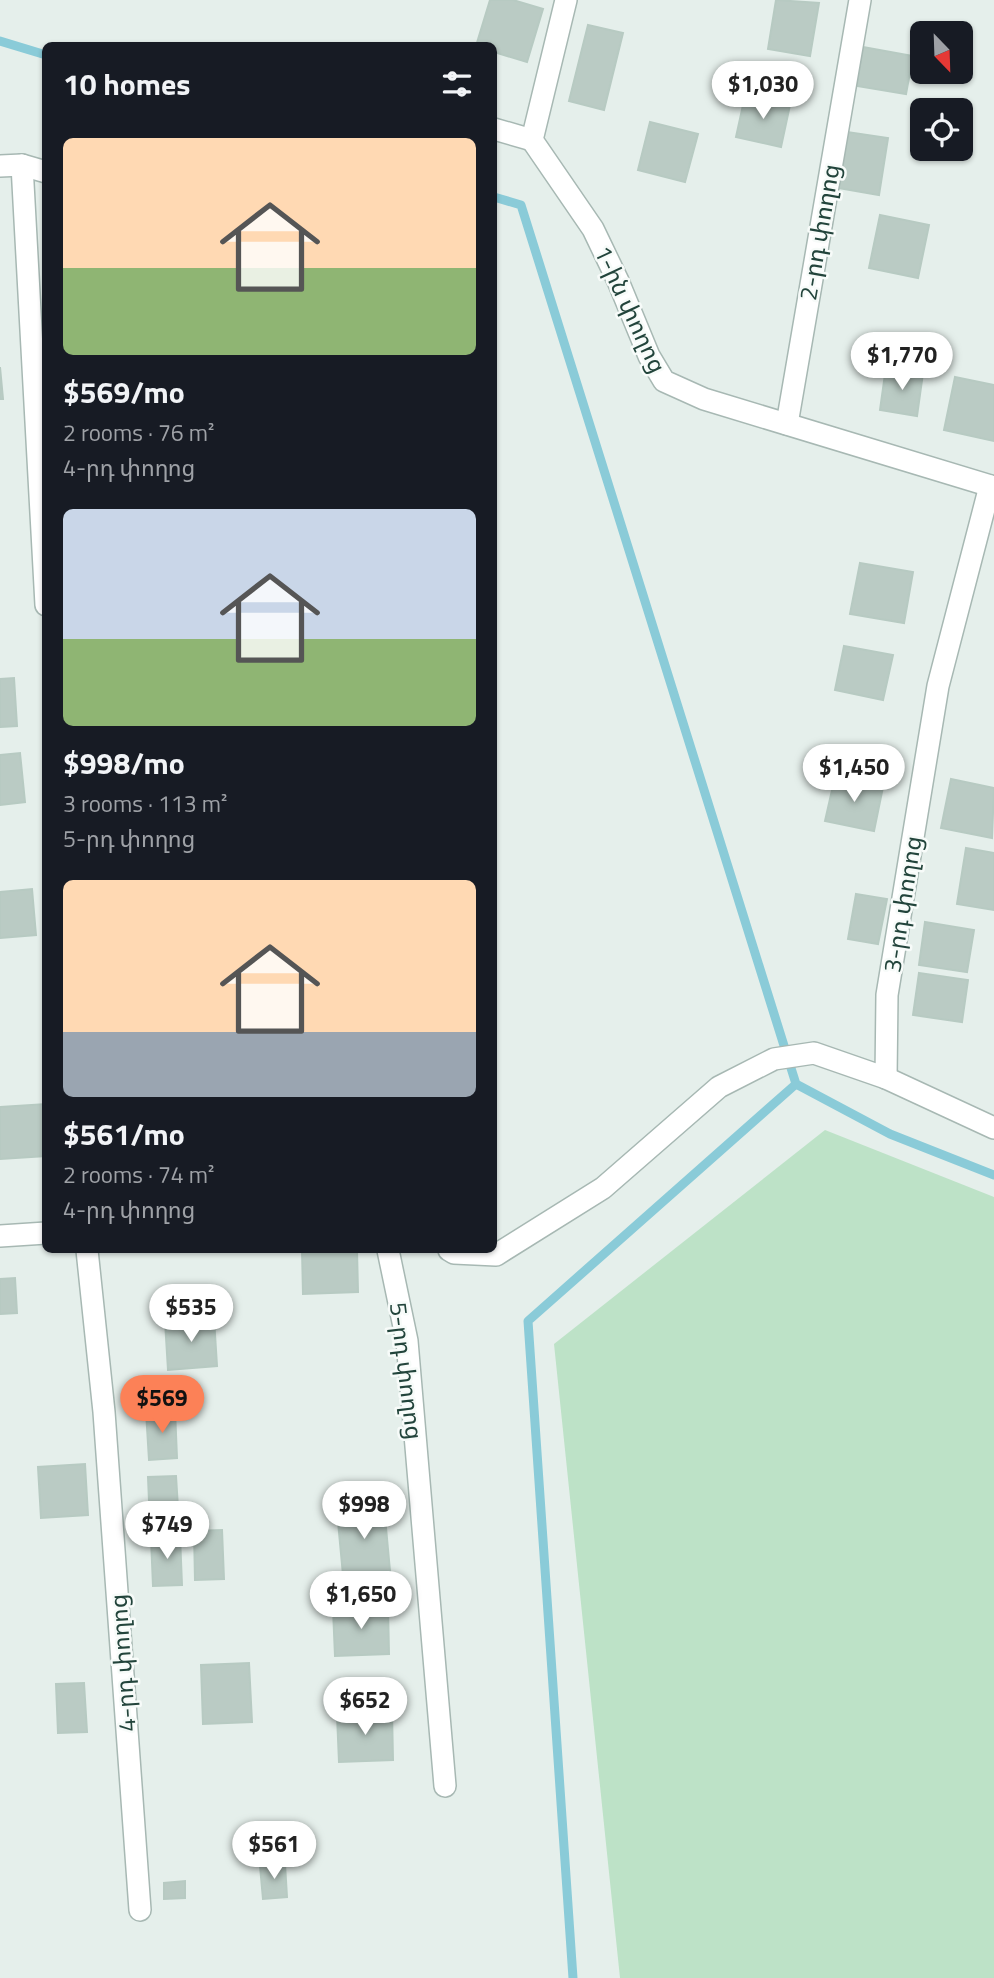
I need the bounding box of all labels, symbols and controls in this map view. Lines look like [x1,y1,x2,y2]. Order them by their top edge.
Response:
north arrow [910,21,973,84]
map controls [910,21,973,161]
text: 10 homes [63,61,190,107]
pin: $1,030 [706,61,820,121]
icon: filters [438,65,476,103]
text: $1,030 [728,66,798,101]
button: locate [910,98,973,161]
street label: 2-րդ փողոց [789,161,849,303]
icon: home [207,184,333,310]
street label: 1-ին փողոց [586,239,676,379]
pin: $1,770 [845,332,959,392]
text: $1,770 [867,337,937,372]
text: $569/mo [63,369,185,415]
text: 2 rooms · 76 m² [63,415,214,450]
text: 4-րդ փողոց [63,450,195,485]
icon: home [207,555,333,681]
text: $998/mo [63,740,185,786]
pin: $1,450 [797,744,911,804]
text: $1,450 [819,749,889,784]
text: 3 rooms · 113 m² [63,786,227,821]
text: 5-րդ փողոց [63,821,195,856]
street label: 3-րդ փողոց [873,833,931,975]
icon: home [207,926,333,1052]
text: $561/mo [63,1111,185,1157]
text: 2 rooms · 74 m² [63,1157,214,1192]
text: 4-րդ փողոց [63,1192,195,1227]
pin: $535 [150,1284,232,1344]
text: $535 [165,1289,217,1324]
street label: 5-րդ փողոց [381,1300,433,1442]
pin: $569 [121,1376,203,1435]
text: $569 [136,1380,188,1415]
pin: $998 [323,1482,405,1541]
text: $998 [338,1486,390,1521]
pin: $749 [126,1502,208,1561]
text: $749 [141,1506,193,1541]
pin: $1,650 [304,1572,418,1631]
text: $1,650 [326,1576,396,1611]
street label: 4-րդ փողոց [99,1593,145,1733]
pin: $652 [324,1678,406,1737]
text: $652 [339,1682,391,1717]
pin: $561 [233,1822,315,1881]
text: $561 [248,1826,300,1861]

